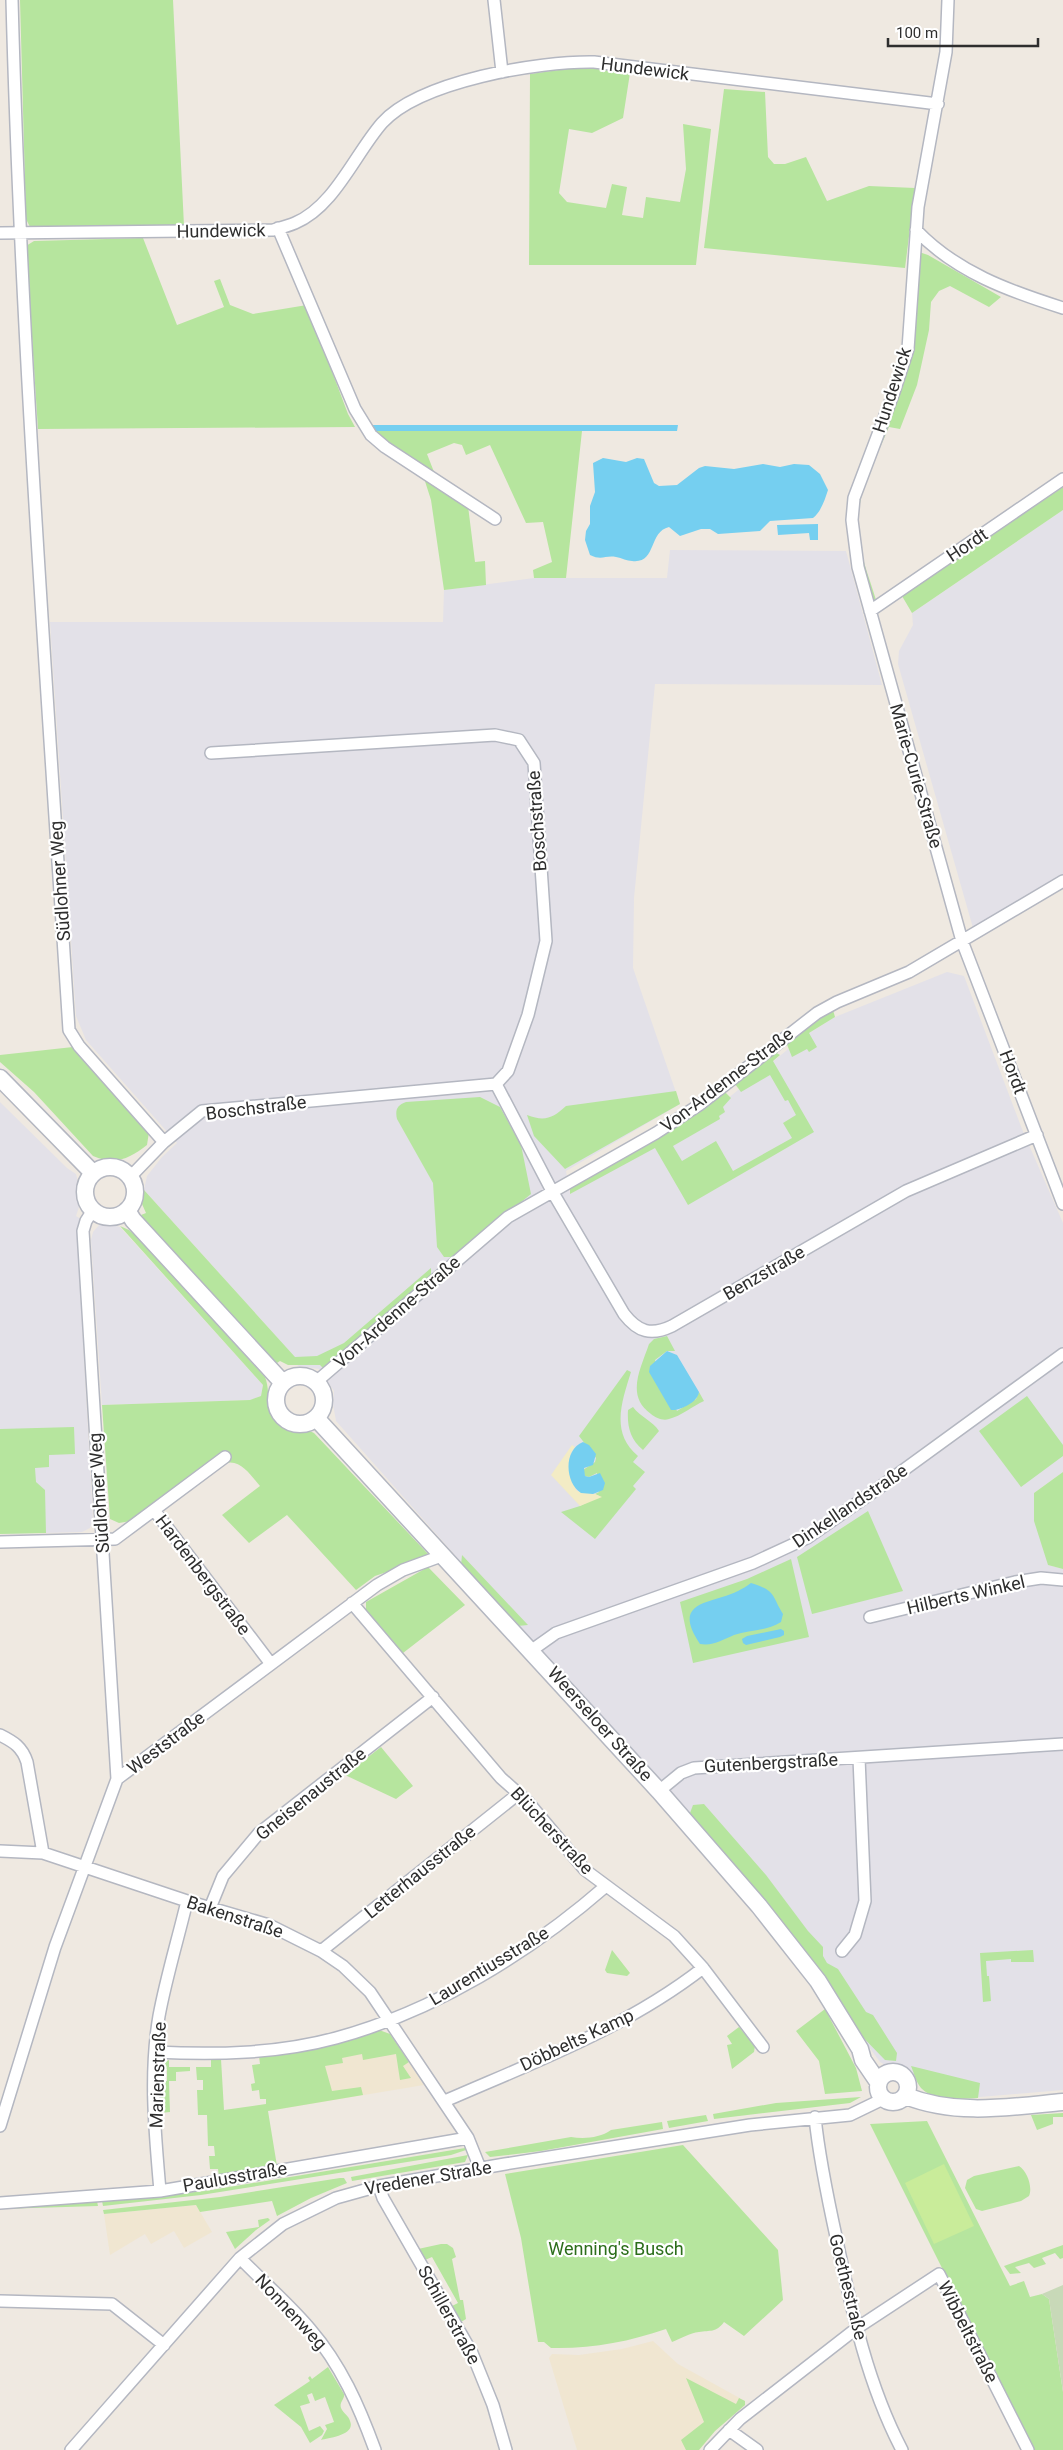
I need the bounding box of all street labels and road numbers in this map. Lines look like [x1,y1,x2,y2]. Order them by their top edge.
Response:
street label: Hundewick [600,53,691,84]
street label: Hundewick [176,219,266,242]
street label: Hundewick [868,344,916,435]
street label: Hordt [942,523,991,566]
street label: Marie-Curie-Straße [886,701,947,851]
street label: Boschstraße [523,770,551,872]
street label: Südlohner Weg [45,820,74,942]
street label: Von-Ardenne-Straße [656,1023,797,1136]
street label: Hordt [996,1047,1031,1097]
street label: Boschstraße [204,1091,307,1124]
street label: Benzstraße [719,1241,808,1304]
street label: Von-Ardenne-Straße [329,1251,464,1372]
street label: Südlohner Weg [84,1432,113,1554]
street label: Dinkellandstraße [788,1459,911,1552]
street label: Hardenbergstraße [151,1511,255,1639]
street label: Hilberts Winkel [905,1571,1027,1618]
street label: Weerseloer Straße [543,1662,657,1785]
street label: Weststraße [123,1707,209,1778]
street label: Gneisenaustraße [251,1743,370,1844]
street label: Gutenbergstraße [703,1749,839,1776]
street label: Blücherstraße [507,1783,598,1879]
street label: Letterhausstraße [360,1820,479,1923]
street label: Bakenstraße [184,1891,286,1942]
street label: Laurentiusstraße [425,1922,552,2009]
street label: Döbbelts Kamp [517,2004,637,2075]
street label: Marienstraße [145,2021,170,2129]
street label: Vredener Straße [363,2156,493,2199]
street label: Paulusstraße [181,2157,289,2196]
street label: Goethestraße [825,2232,872,2342]
street label: Schillerstraße [414,2262,485,2368]
street label: Nonnenweg [251,2270,332,2354]
street label: Wibbeltstraße [934,2277,1003,2386]

